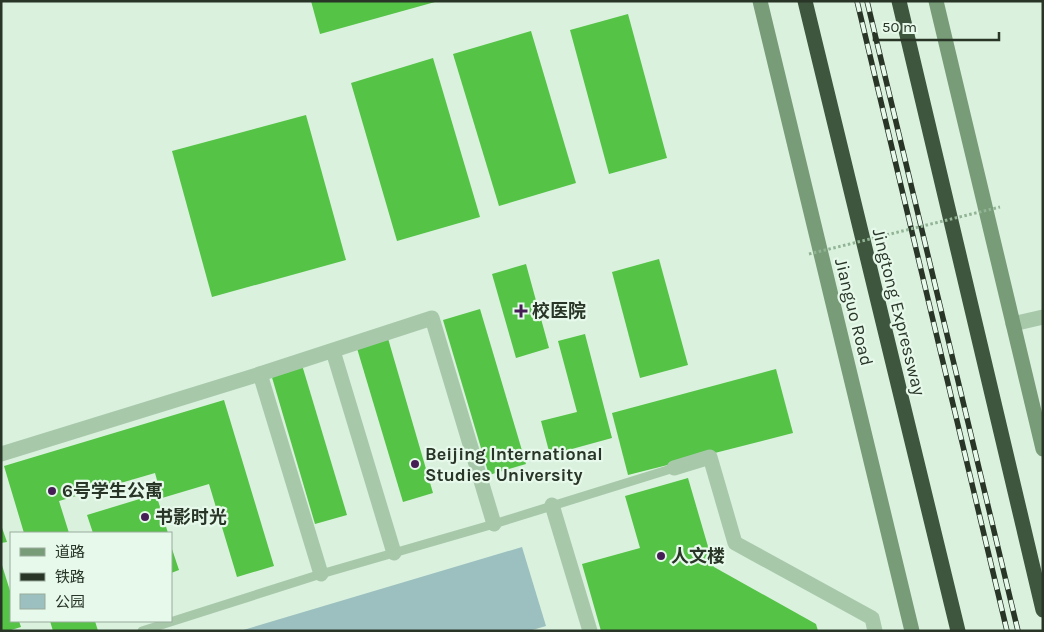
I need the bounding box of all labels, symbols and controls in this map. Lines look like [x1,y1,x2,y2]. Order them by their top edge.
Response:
scale bar [874,10,999,42]
text: 50 m [882,18,917,36]
street label: Jingtong Expressway [868,226,931,398]
street label: Jianguo Road [830,256,878,368]
place label: 校医院 [532,300,586,322]
marker: 校医院 [514,304,528,318]
place label: Beijing International Studies University [425,443,603,486]
marker: Beijing International Studies University [409,458,421,470]
place label: 6号学生公寓 [62,480,163,502]
marker: 6号学生公寓 [46,485,58,497]
place label: 书影时光 [155,506,227,528]
marker: 书影时光 [139,511,151,523]
legend [10,532,172,622]
text: 道路 [55,543,85,561]
place label: 人文楼 [671,545,725,567]
marker: 人文楼 [655,550,667,562]
text: 铁路 [55,568,85,586]
text: 公园 [55,593,85,611]

